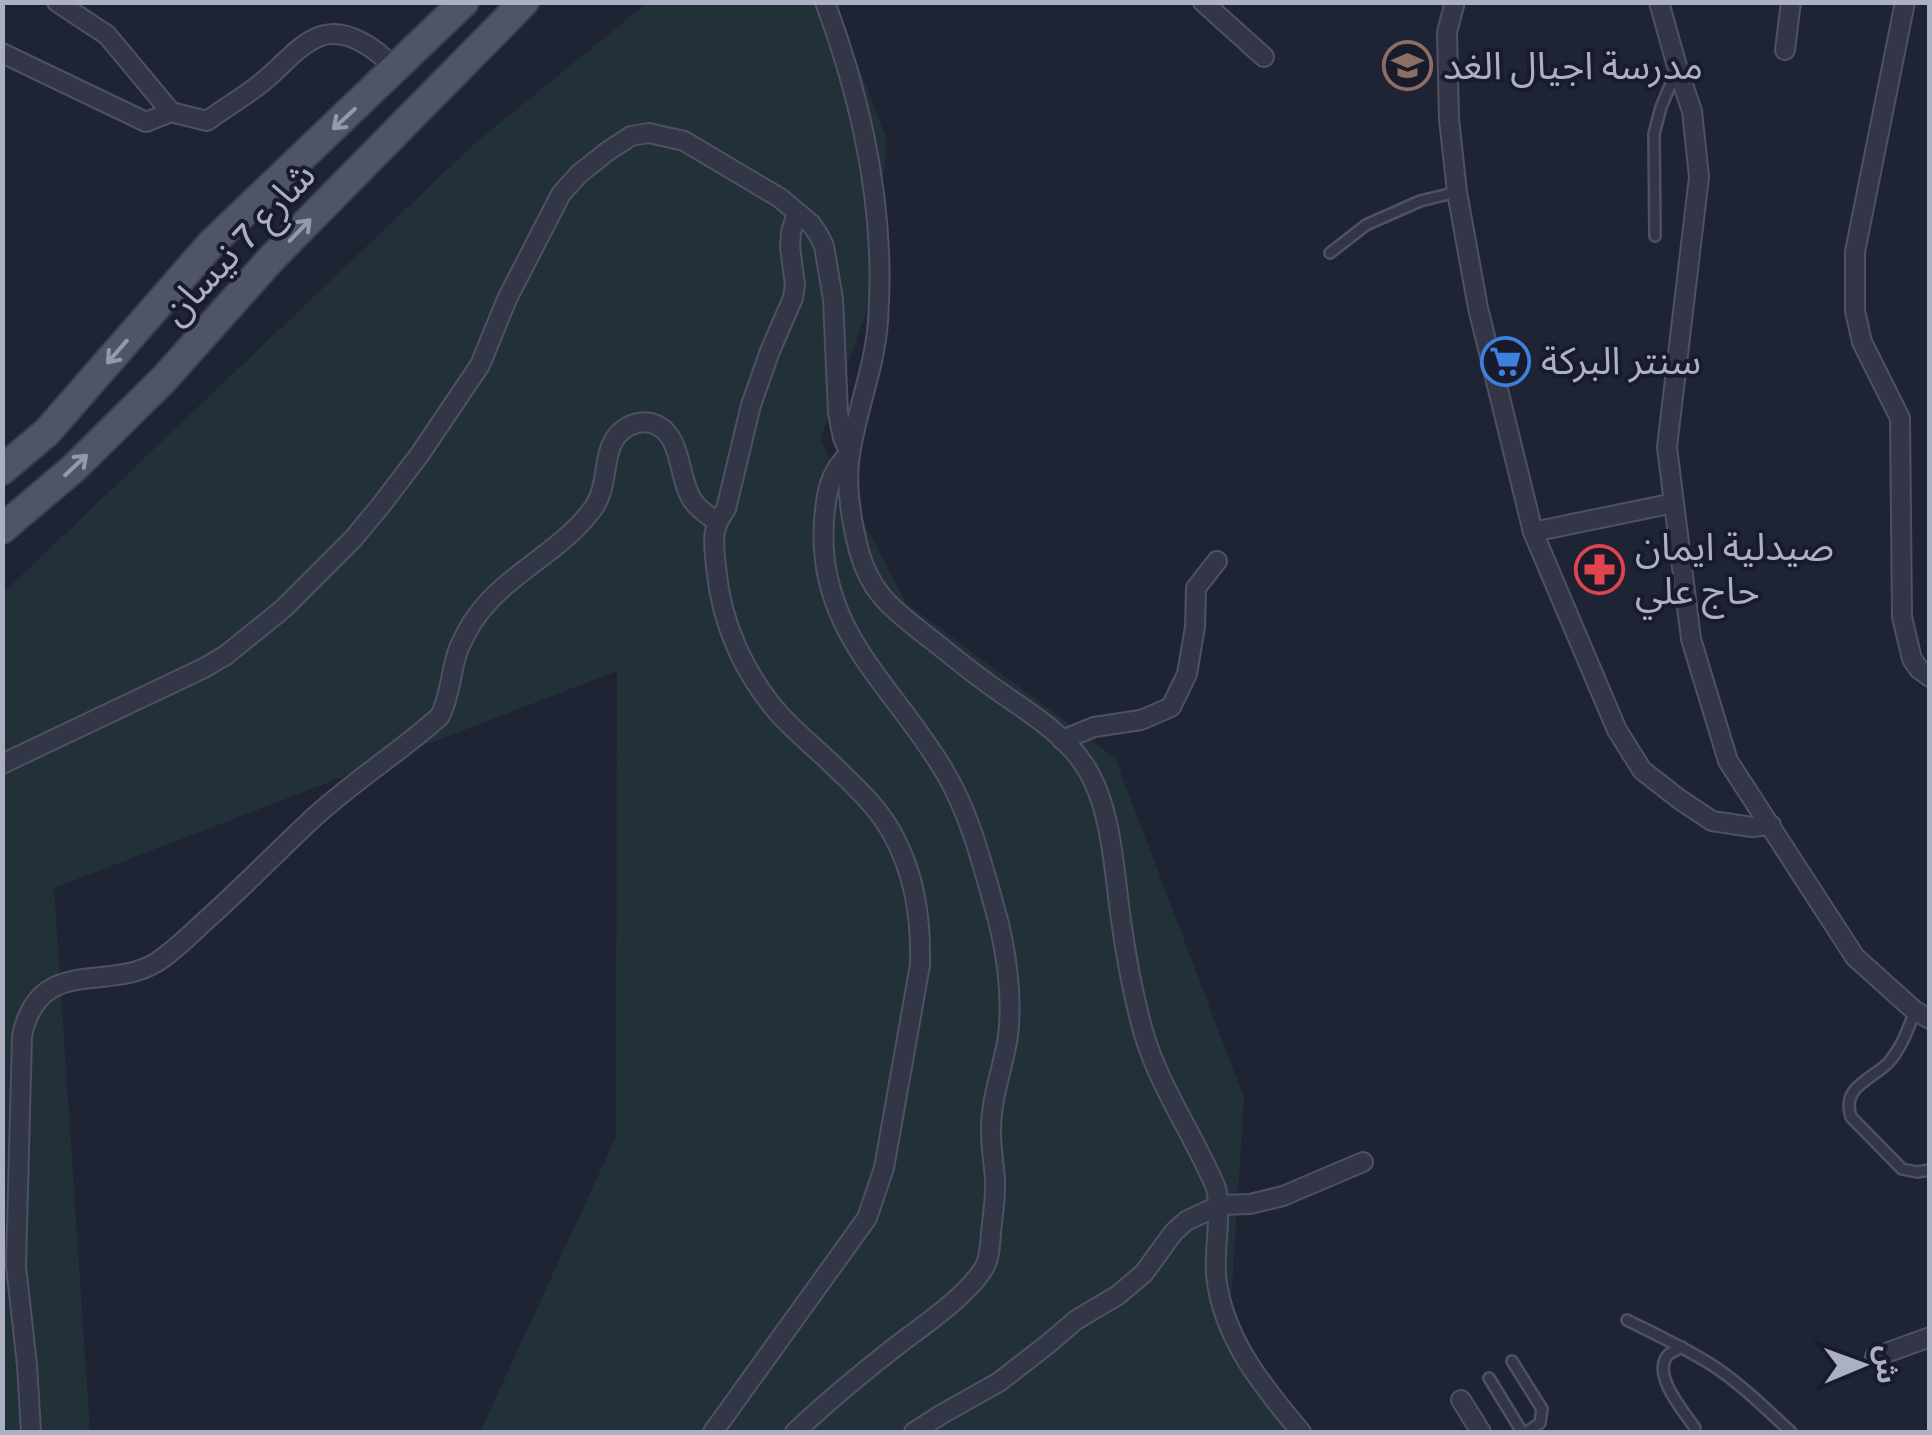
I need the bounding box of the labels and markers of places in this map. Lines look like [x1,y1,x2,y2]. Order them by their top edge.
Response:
school or university icon: مدرسة اجيال الغد [1382,40,1434,92]
place label: مدرسة اجيال الغد [1443,43,1703,90]
supermarket icon: سنتر البركة [1480,335,1532,387]
place label: سنتر البركة [1541,338,1701,385]
place label: صيدلية ايمان حاج علي [1635,524,1834,620]
pharmacy icon: صيدلية ايمان حاج علي [1574,543,1626,595]

